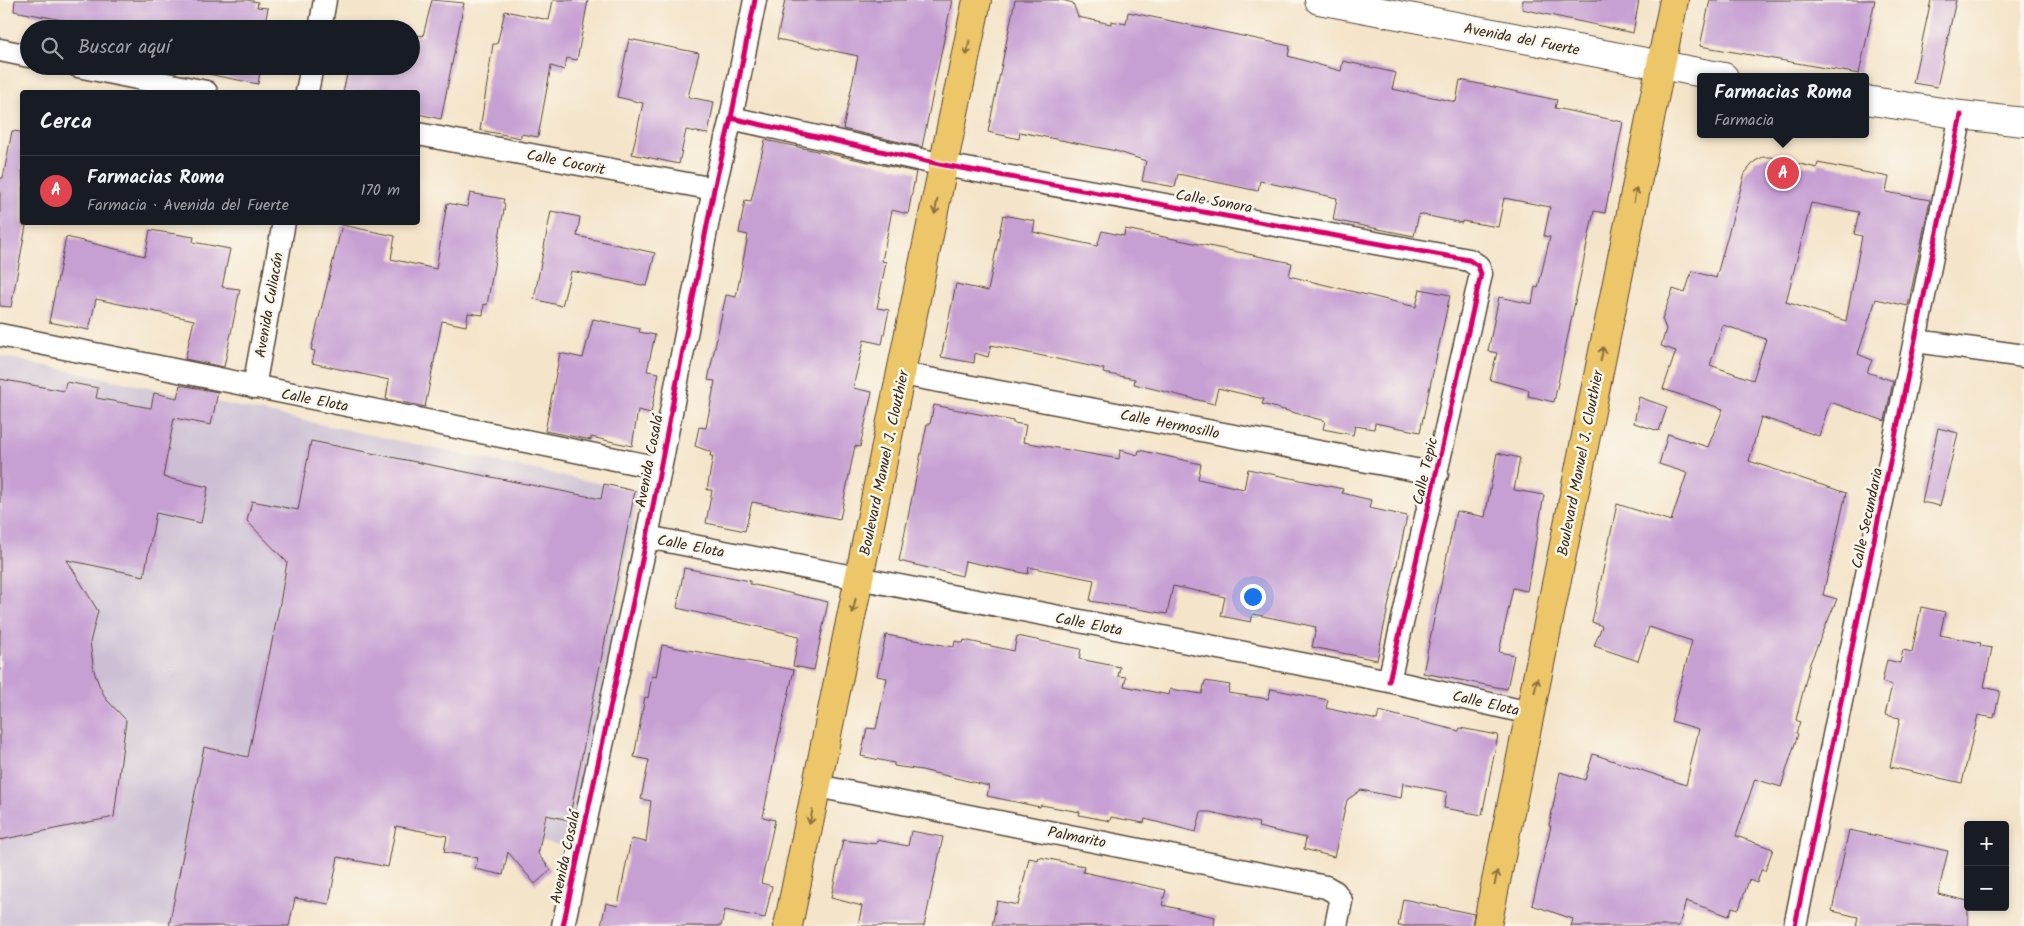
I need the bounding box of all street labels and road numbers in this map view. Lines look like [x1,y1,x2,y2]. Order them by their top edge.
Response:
street label: Avenida del Fuerte [1462,17,1582,63]
street label: Calle Cocorit [524,144,607,182]
street label: Calle Sonora [1173,183,1254,221]
street label: Avenida Culiacán [249,251,291,360]
street label: Boulevard Manuel J. Clouthier [854,367,917,558]
street label: Boulevard Manuel J. Clouthier [1551,367,1611,558]
street label: Calle Elota [279,383,351,419]
street label: Calle Hermosillo [1118,404,1222,446]
street label: Avenida Cosalá [629,411,671,510]
street label: Calle Tepic [1407,435,1445,507]
street label: Calle Secundaria [1846,465,1890,571]
street label: Calle Elota [655,529,727,565]
street label: Calle Elota [1053,607,1125,643]
street label: Calle Elota [1450,685,1522,723]
street label: Avenida Cosalá [544,807,588,906]
street label: Palmarito [1046,821,1108,855]

